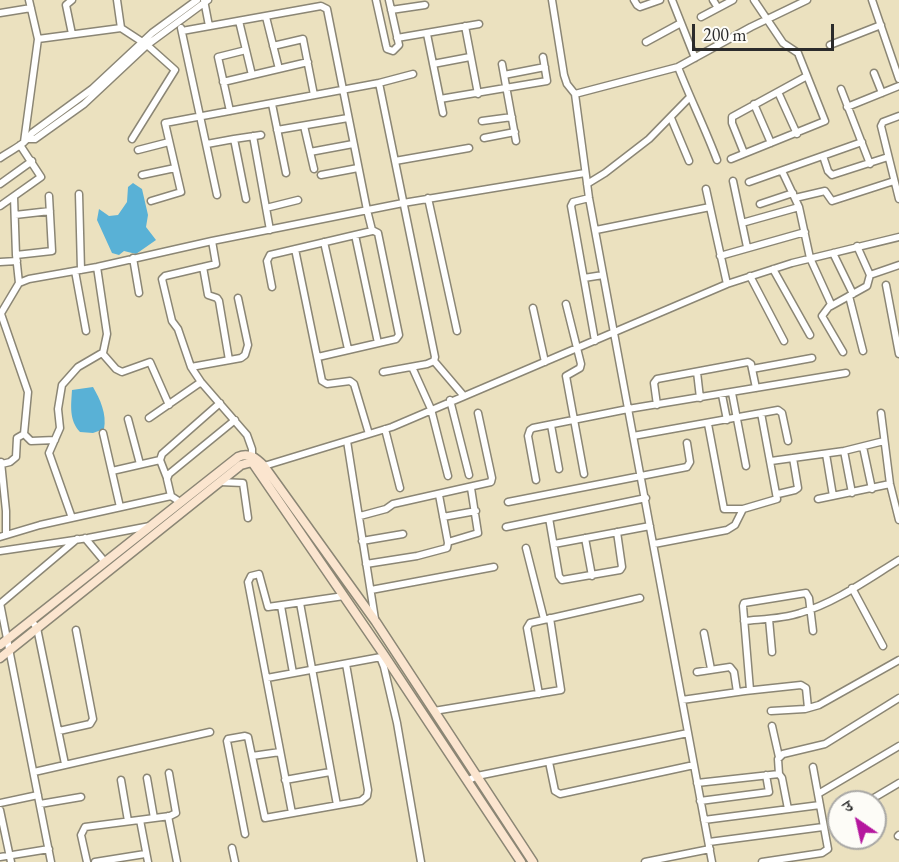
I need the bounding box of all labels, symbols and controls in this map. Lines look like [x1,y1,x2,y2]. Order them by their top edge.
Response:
scale bar [695,12,838,50]
text: 200 m [703,23,747,46]
north arrow [827,790,887,850]
text: उ [839,795,857,817]

